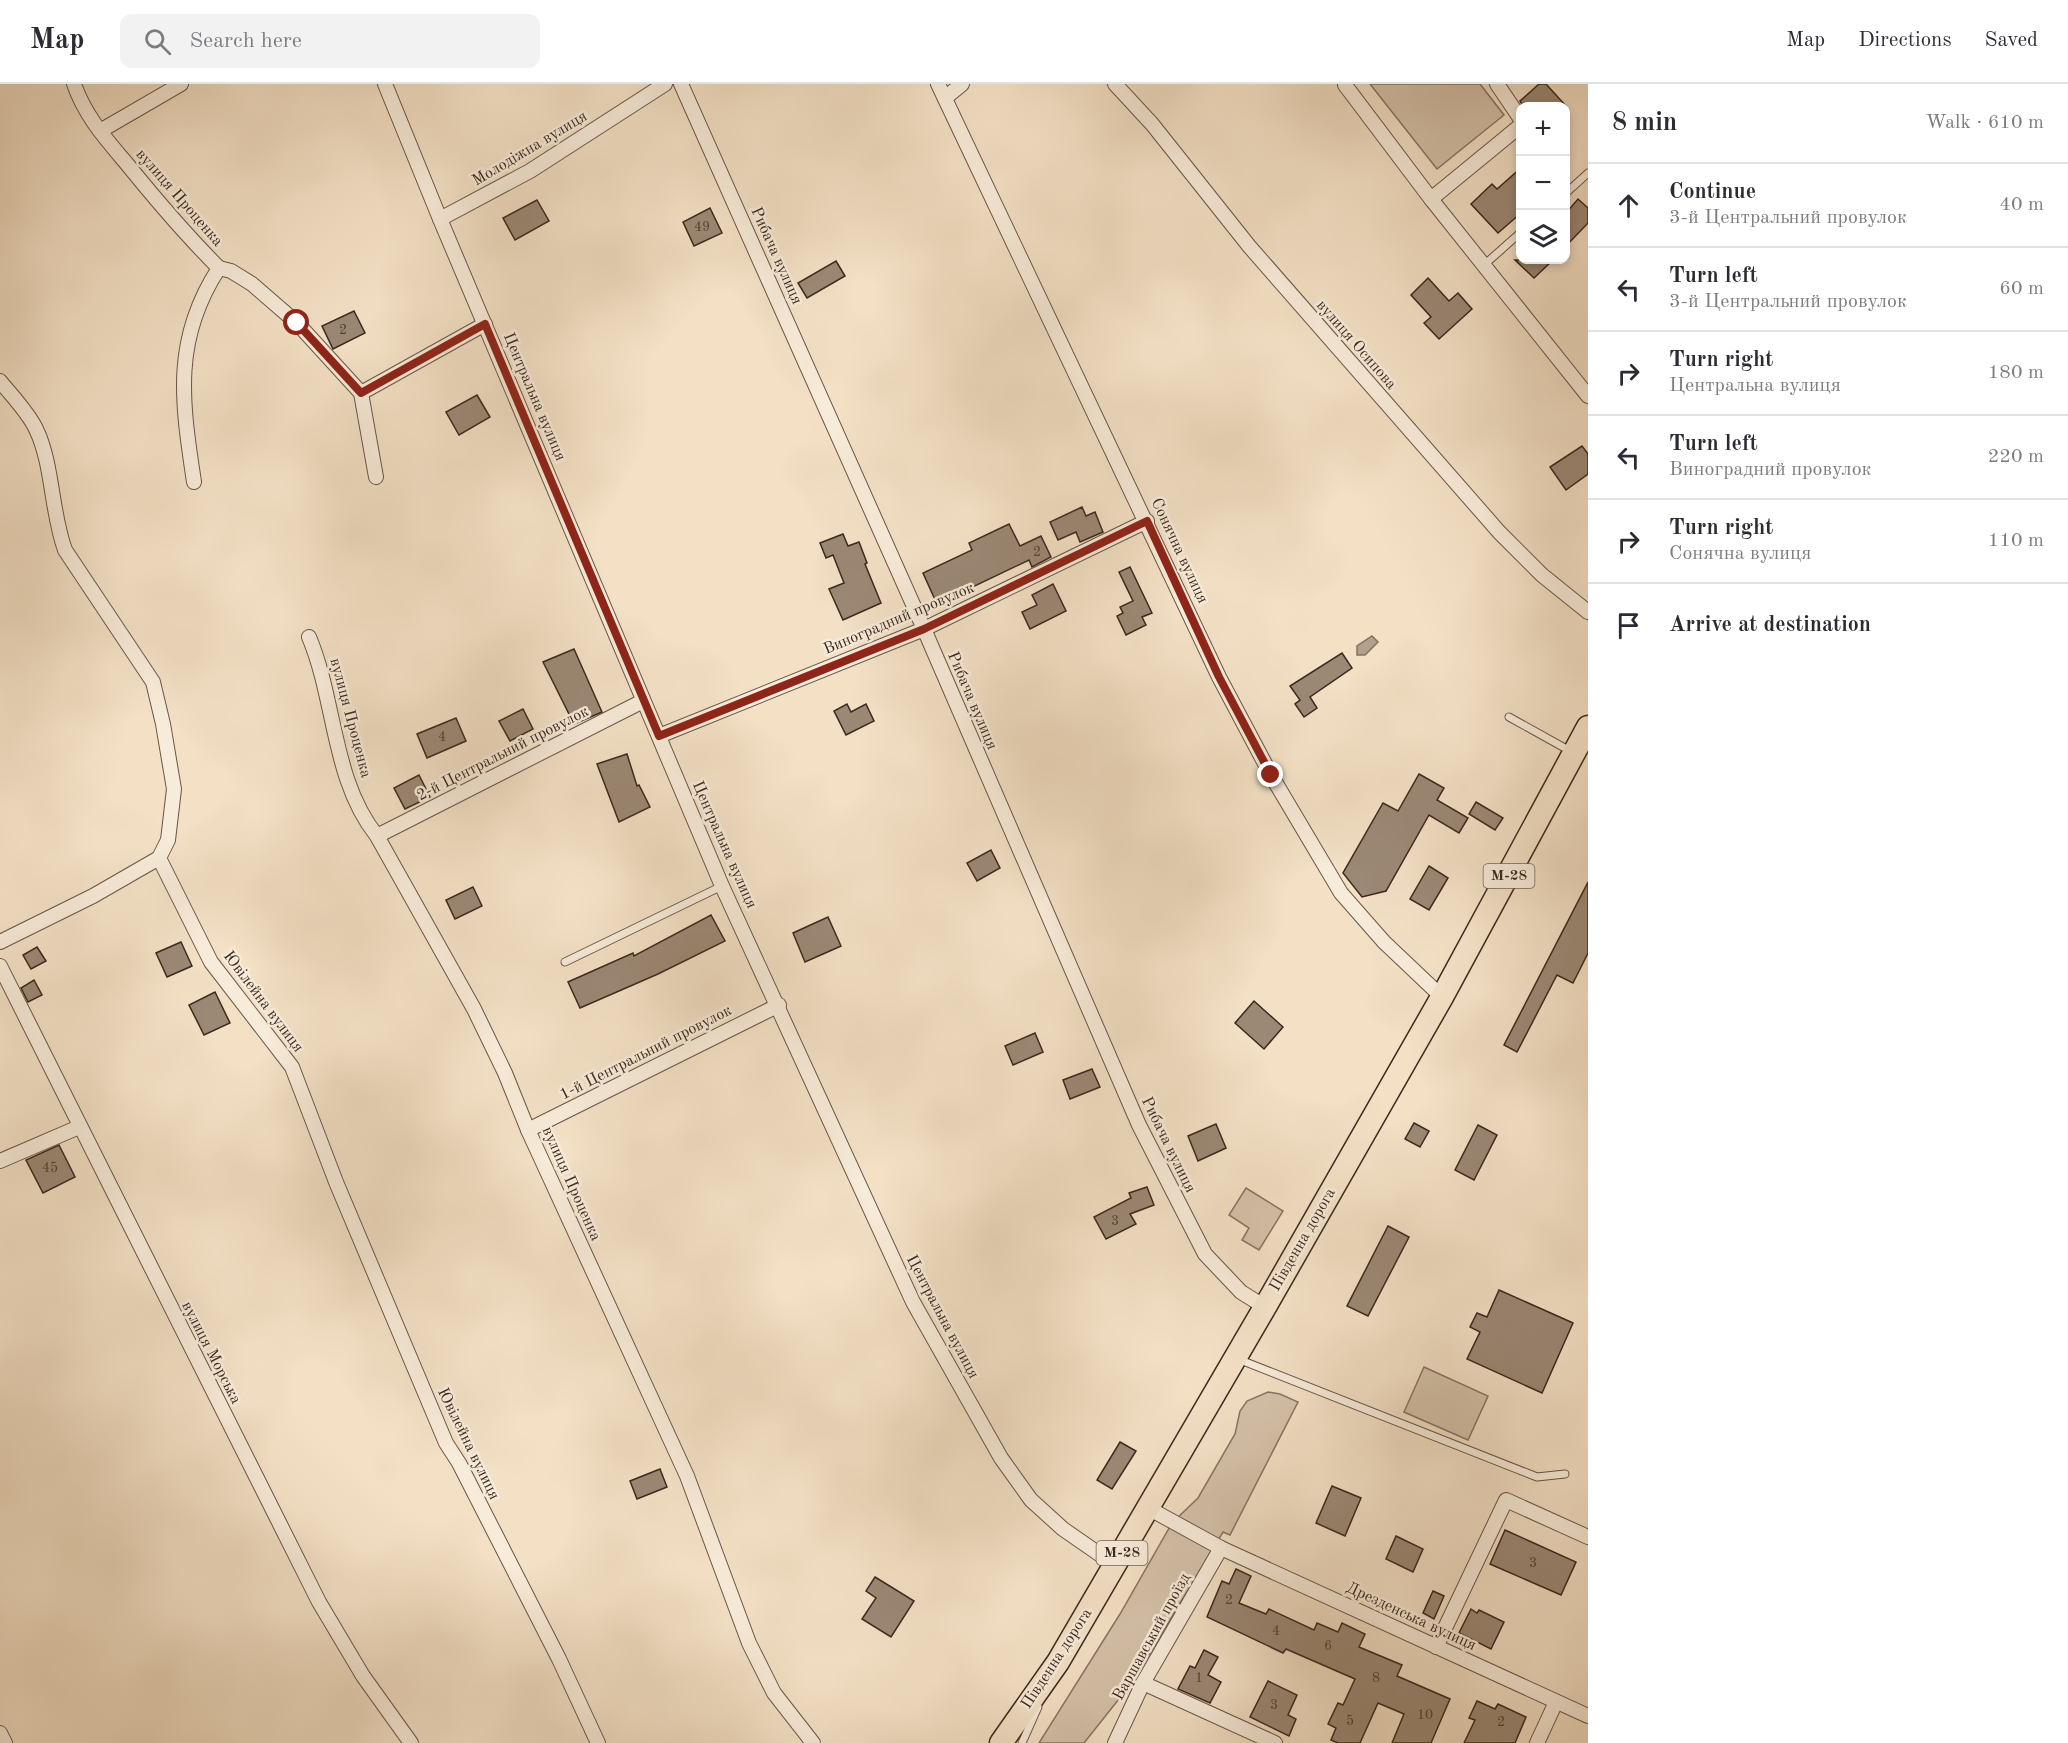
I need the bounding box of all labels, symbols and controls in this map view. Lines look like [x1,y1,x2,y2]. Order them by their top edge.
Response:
search box [120,14,540,68]
icon: search [141,25,174,58]
text: Map [30,27,84,55]
text: Search here [189,30,302,52]
text: Map [1786,30,1825,51]
text: Directions [1858,30,1952,51]
text: Saved [1985,30,2038,51]
map controls [1516,102,1570,264]
button: + [1516,102,1570,156]
street label: Молодіжна вулиця [470,108,590,190]
text: 8 min [1612,110,1677,136]
text: Walk · 610 m [1925,113,2044,133]
street label: вулиця Проценка [133,146,226,250]
button: − [1516,156,1570,210]
text: Continue [1669,181,1756,203]
icon: ahead [1612,189,1645,222]
text: 40 m [1999,195,2044,215]
street label: Рибача вулиця [747,205,805,307]
text: 3-й Центральний провулок [1669,208,1907,228]
button: layers [1516,210,1570,264]
house number: 49 [694,220,710,234]
text: Turn left [1669,265,1758,287]
icon: left [1612,273,1645,306]
text: 60 m [1999,279,2044,299]
text: 3-й Центральний провулок [1669,292,1907,312]
street label: вулиця Осипова [1313,297,1399,393]
route start [283,309,309,335]
house number: 2 [339,323,347,337]
street label: Центральна вулиця [500,331,568,463]
text: Turn right [1669,349,1773,371]
icon: right [1612,357,1645,390]
text: 180 m [1988,363,2044,383]
text: Центральна вулиця [1669,376,1841,396]
text: Turn left [1669,433,1758,455]
icon: left [1612,441,1645,474]
text: 220 m [1988,447,2044,467]
text: Виноградний провулок [1669,460,1872,480]
street label: Сонячна вулиця [1148,496,1210,606]
text: Turn right [1669,517,1773,539]
icon: right [1612,525,1645,558]
text: 110 m [1988,531,2044,551]
text: Сонячна вулиця [1669,544,1811,564]
house number: 2 [1033,545,1041,559]
street label: Виноградний провулок [821,580,977,658]
icon: arrive [1612,609,1645,642]
text: Arrive at destination [1669,614,1871,636]
street label: Рибача вулиця [944,650,1000,752]
street label: вулиця Проценка [326,656,374,780]
street label: 2-й Центральний провулок [415,704,591,804]
house number: 4 [438,730,446,744]
route end [1257,761,1283,787]
street label: Центральна вулиця [689,779,759,911]
road number: М-28 [1484,864,1534,888]
street label: Ювілейна вулиця [220,948,306,1056]
street label: 1-й Центральний провулок [558,1003,734,1103]
street label: Рибача вулиця [1138,1094,1198,1196]
street label: вулиця Проценка [539,1124,603,1244]
house number: 45 [42,1161,58,1175]
street label: Південна дорога [1267,1186,1339,1294]
house number: 3 [1111,1214,1119,1228]
street label: Центральна вулиця [903,1253,981,1381]
street label: вулиця Морська [178,1299,244,1407]
street label: Ювілейна вулиця [434,1386,502,1502]
road number: М-28 [1096,1541,1148,1565]
house number: 3 [1529,1556,1537,1570]
street label: Варшавський проїзд [1110,1571,1194,1703]
street label: Дрезденська вулиця [1344,1580,1478,1654]
house number: 2 [1225,1593,1233,1607]
street label: Південна дорога [1019,1606,1095,1712]
house number: 4 [1272,1624,1280,1638]
house number: 6 [1324,1639,1332,1653]
house number: 1 [1195,1671,1203,1685]
house number: 8 [1372,1671,1380,1685]
house number: 3 [1270,1698,1278,1712]
house number: 10 [1417,1708,1433,1722]
house number: 5 [1346,1714,1354,1728]
house number: 2 [1497,1715,1505,1729]

